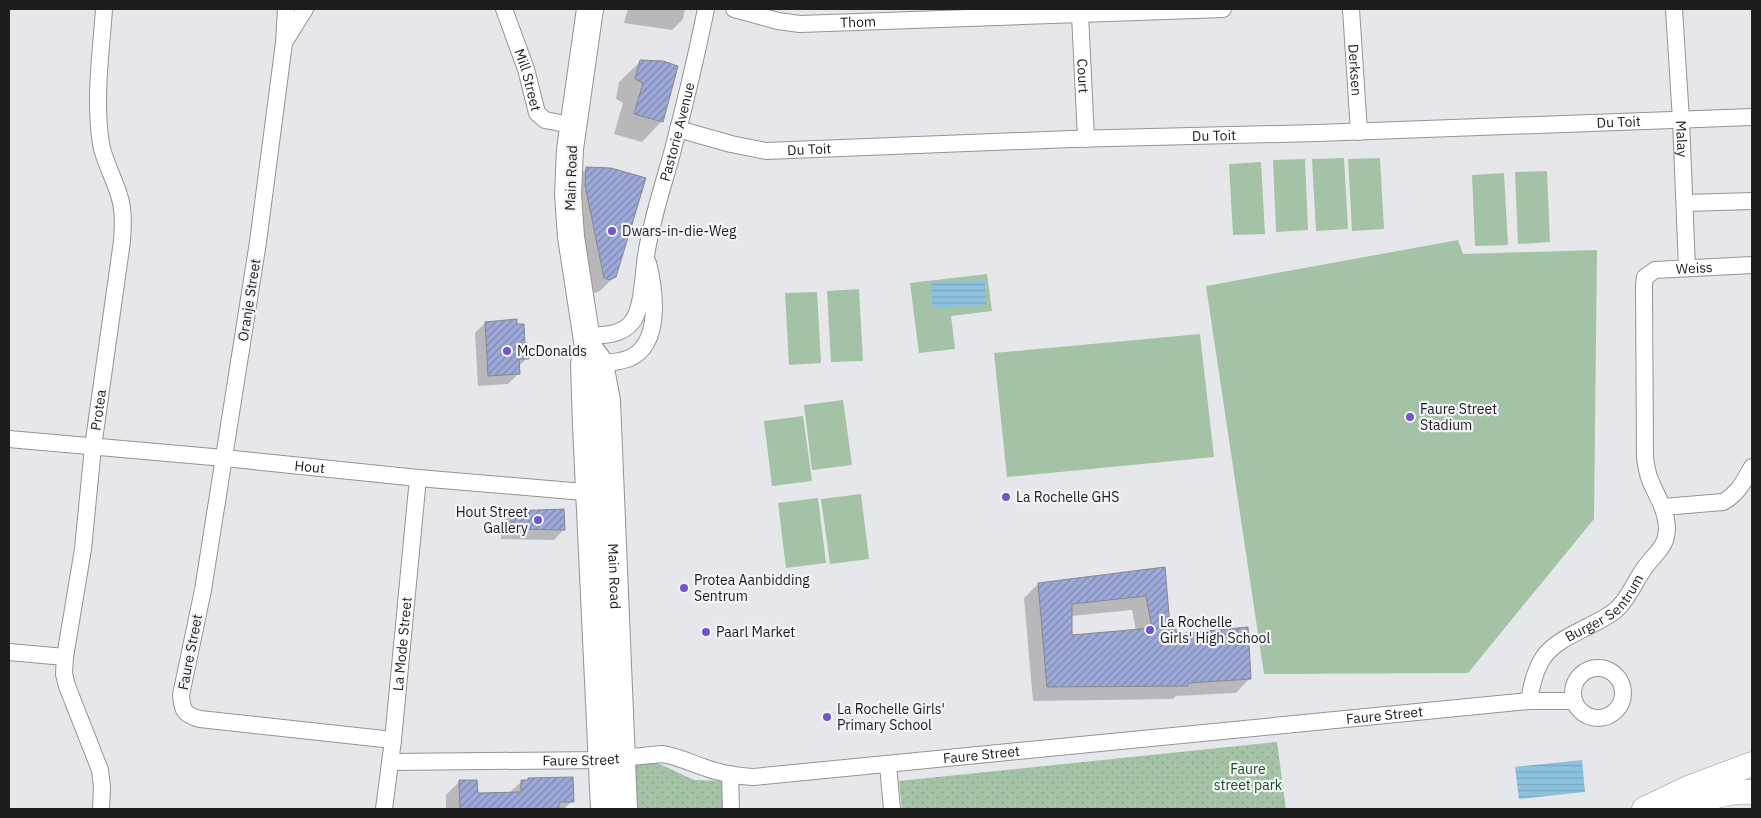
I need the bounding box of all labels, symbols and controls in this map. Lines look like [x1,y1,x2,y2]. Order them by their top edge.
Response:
street label: Thom [840,12,876,32]
street label: Derksen [1344,43,1366,96]
street label: Mill Street [510,46,545,113]
street label: Court [1073,58,1093,94]
street label: Pastorie Avenue [655,80,699,183]
street label: Du Toit [1596,112,1641,132]
street label: Malay [1672,120,1692,158]
street label: Du Toit [1192,126,1236,145]
street label: Du Toit [787,139,832,159]
street label: Main Road [561,145,581,211]
place label: Dwars-in-die-Weg [622,222,737,240]
marker: Dwars-in-die-Weg [606,225,618,237]
street label: Oranje Street [234,257,264,343]
street label: Weiss [1675,258,1713,278]
place label: McDonalds [517,342,587,360]
marker: McDonalds [501,345,513,357]
street label: Protea [86,388,110,432]
place label: Faure Street Stadium [1420,400,1497,434]
marker: Faure Street Stadium [1404,411,1416,423]
street label: Hout [294,456,326,477]
place label: La Rochelle GHS [1016,488,1119,506]
marker: La Rochelle GHS [1000,491,1012,503]
place label: Hout Street Gallery [456,503,528,537]
marker: Hout Street Gallery [532,514,544,526]
street label: Main Road [604,543,625,609]
place label: Protea Aanbidding Sentrum [694,571,810,605]
street label: Burger Sentrum [1562,571,1647,646]
marker: Protea Aanbidding Sentrum [678,582,690,594]
street label: La Mode Street [389,596,416,692]
street label: Faure Street [174,612,206,692]
place label: La Rochelle Girls' High School [1160,613,1270,647]
place label: Paarl Market [716,623,795,641]
marker: La Rochelle Girls' High School [1144,624,1156,636]
marker: Paarl Market [700,626,712,638]
place label: La Rochelle Girls' Primary School [837,700,945,734]
street label: Faure Street [1345,702,1424,728]
marker: La Rochelle Girls' Primary School [821,711,833,723]
street label: Faure Street [942,742,1021,767]
street label: Faure Street [542,749,620,770]
park label: Faure street park [1214,760,1283,794]

